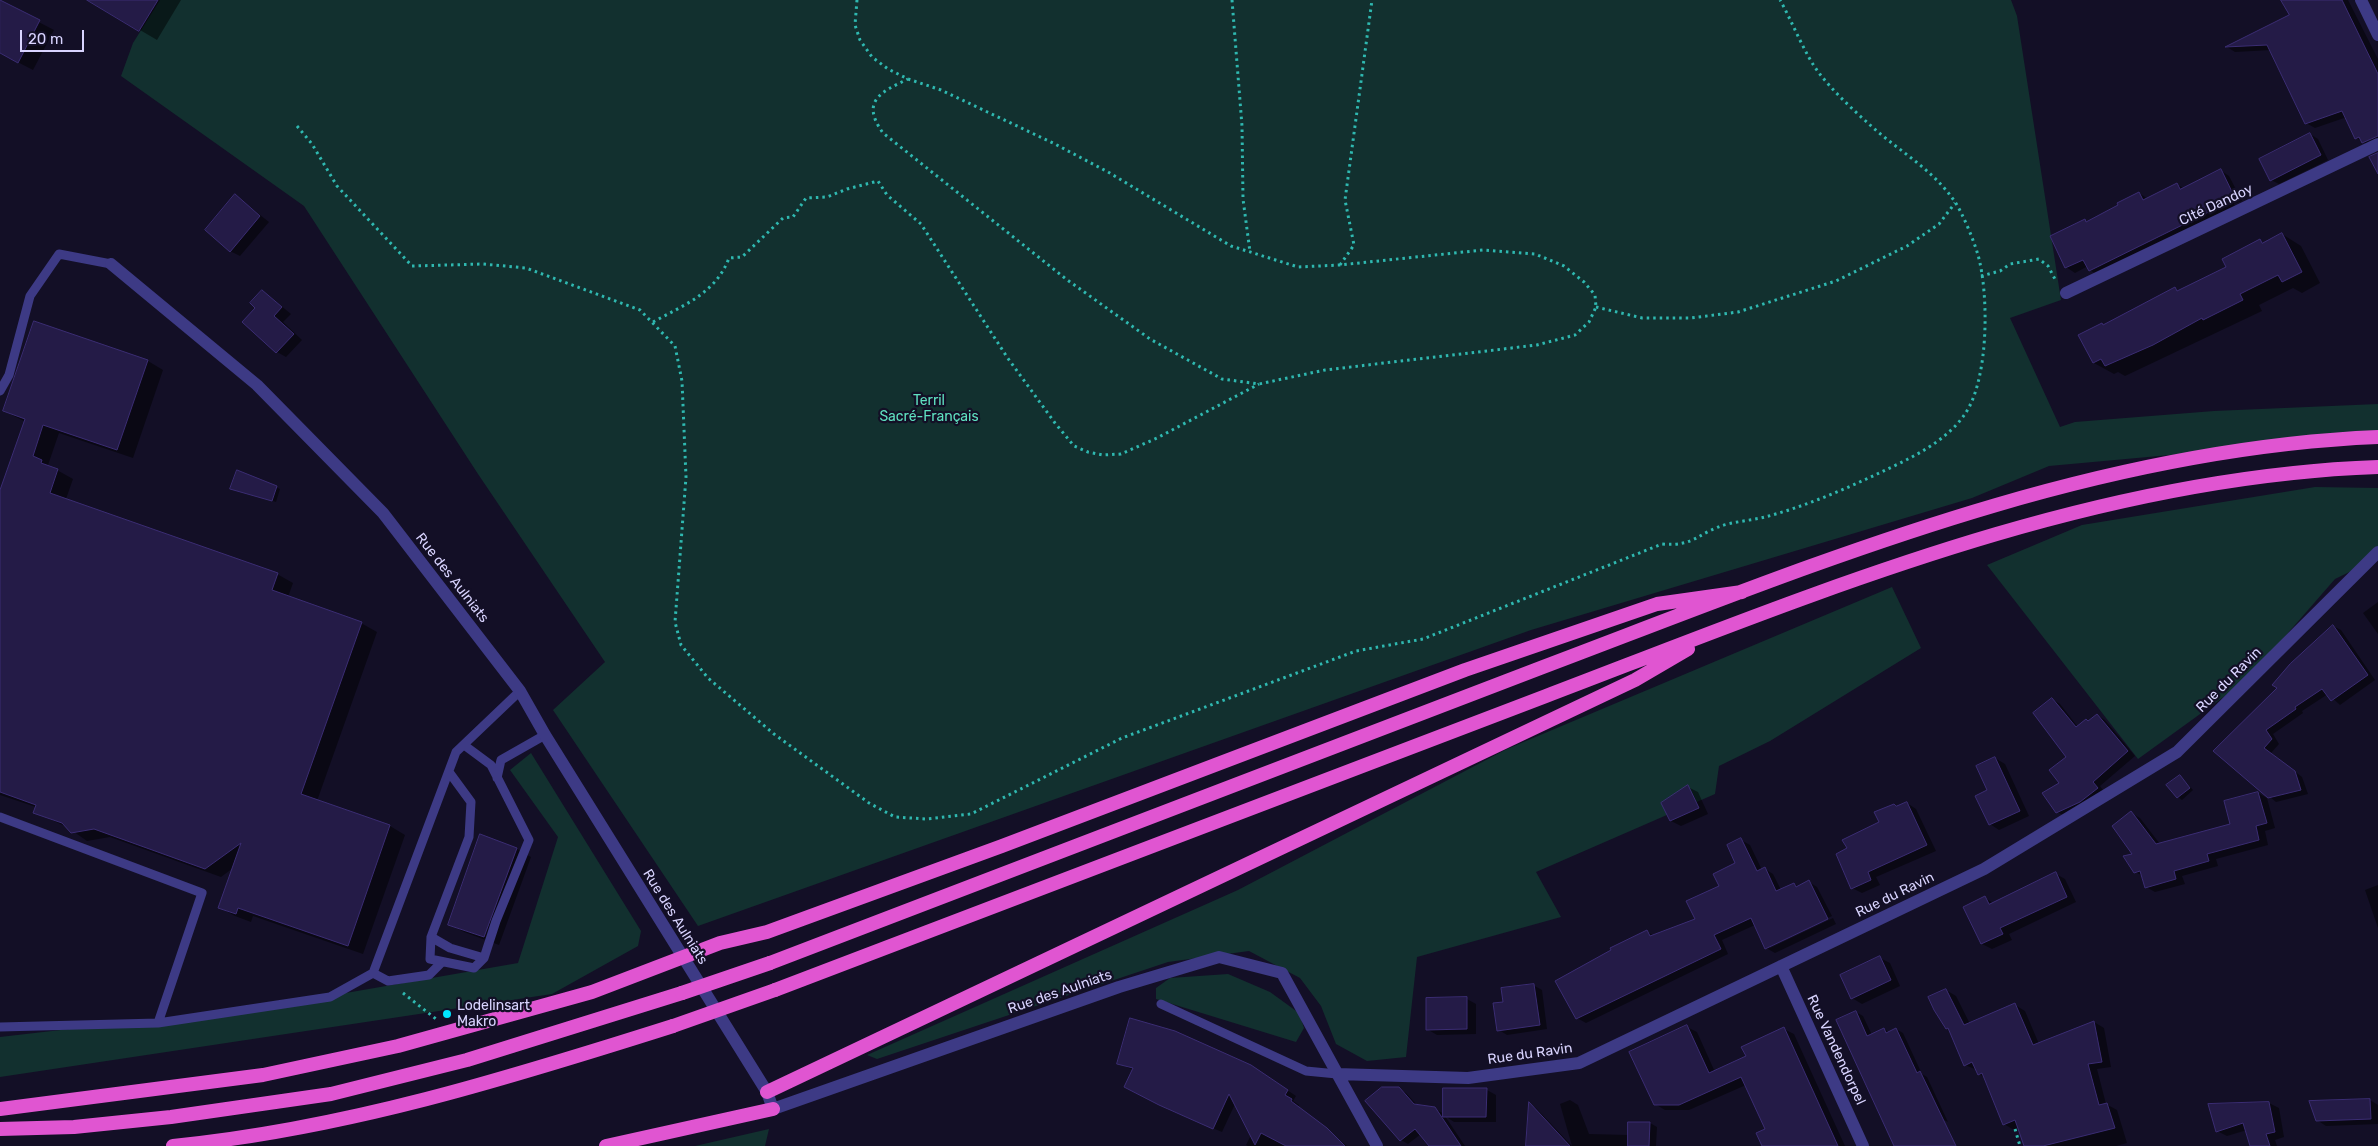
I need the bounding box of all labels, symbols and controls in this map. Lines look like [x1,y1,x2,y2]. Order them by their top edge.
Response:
scale bar [22,20,86,52]
text: 20 m [28,30,63,48]
street label: CIté Dandoy [2176,181,2256,229]
park label: Terril Sacré-Français [879,393,979,426]
street label: Rue des Aulniats [412,530,492,626]
street label: Rue du Ravin [2193,644,2265,716]
street label: Rue des Aulniats [639,866,711,968]
street label: Rue du Ravin [1853,869,1937,921]
street label: Rue des Aulniats [1006,966,1114,1018]
street label: Rue Vandendorpel [1803,992,1869,1108]
place label: Lodelinsart Makro [457,998,530,1030]
marker: Lodelinsart Makro [441,1008,453,1020]
street label: Rue du Ravin [1487,1040,1573,1068]

